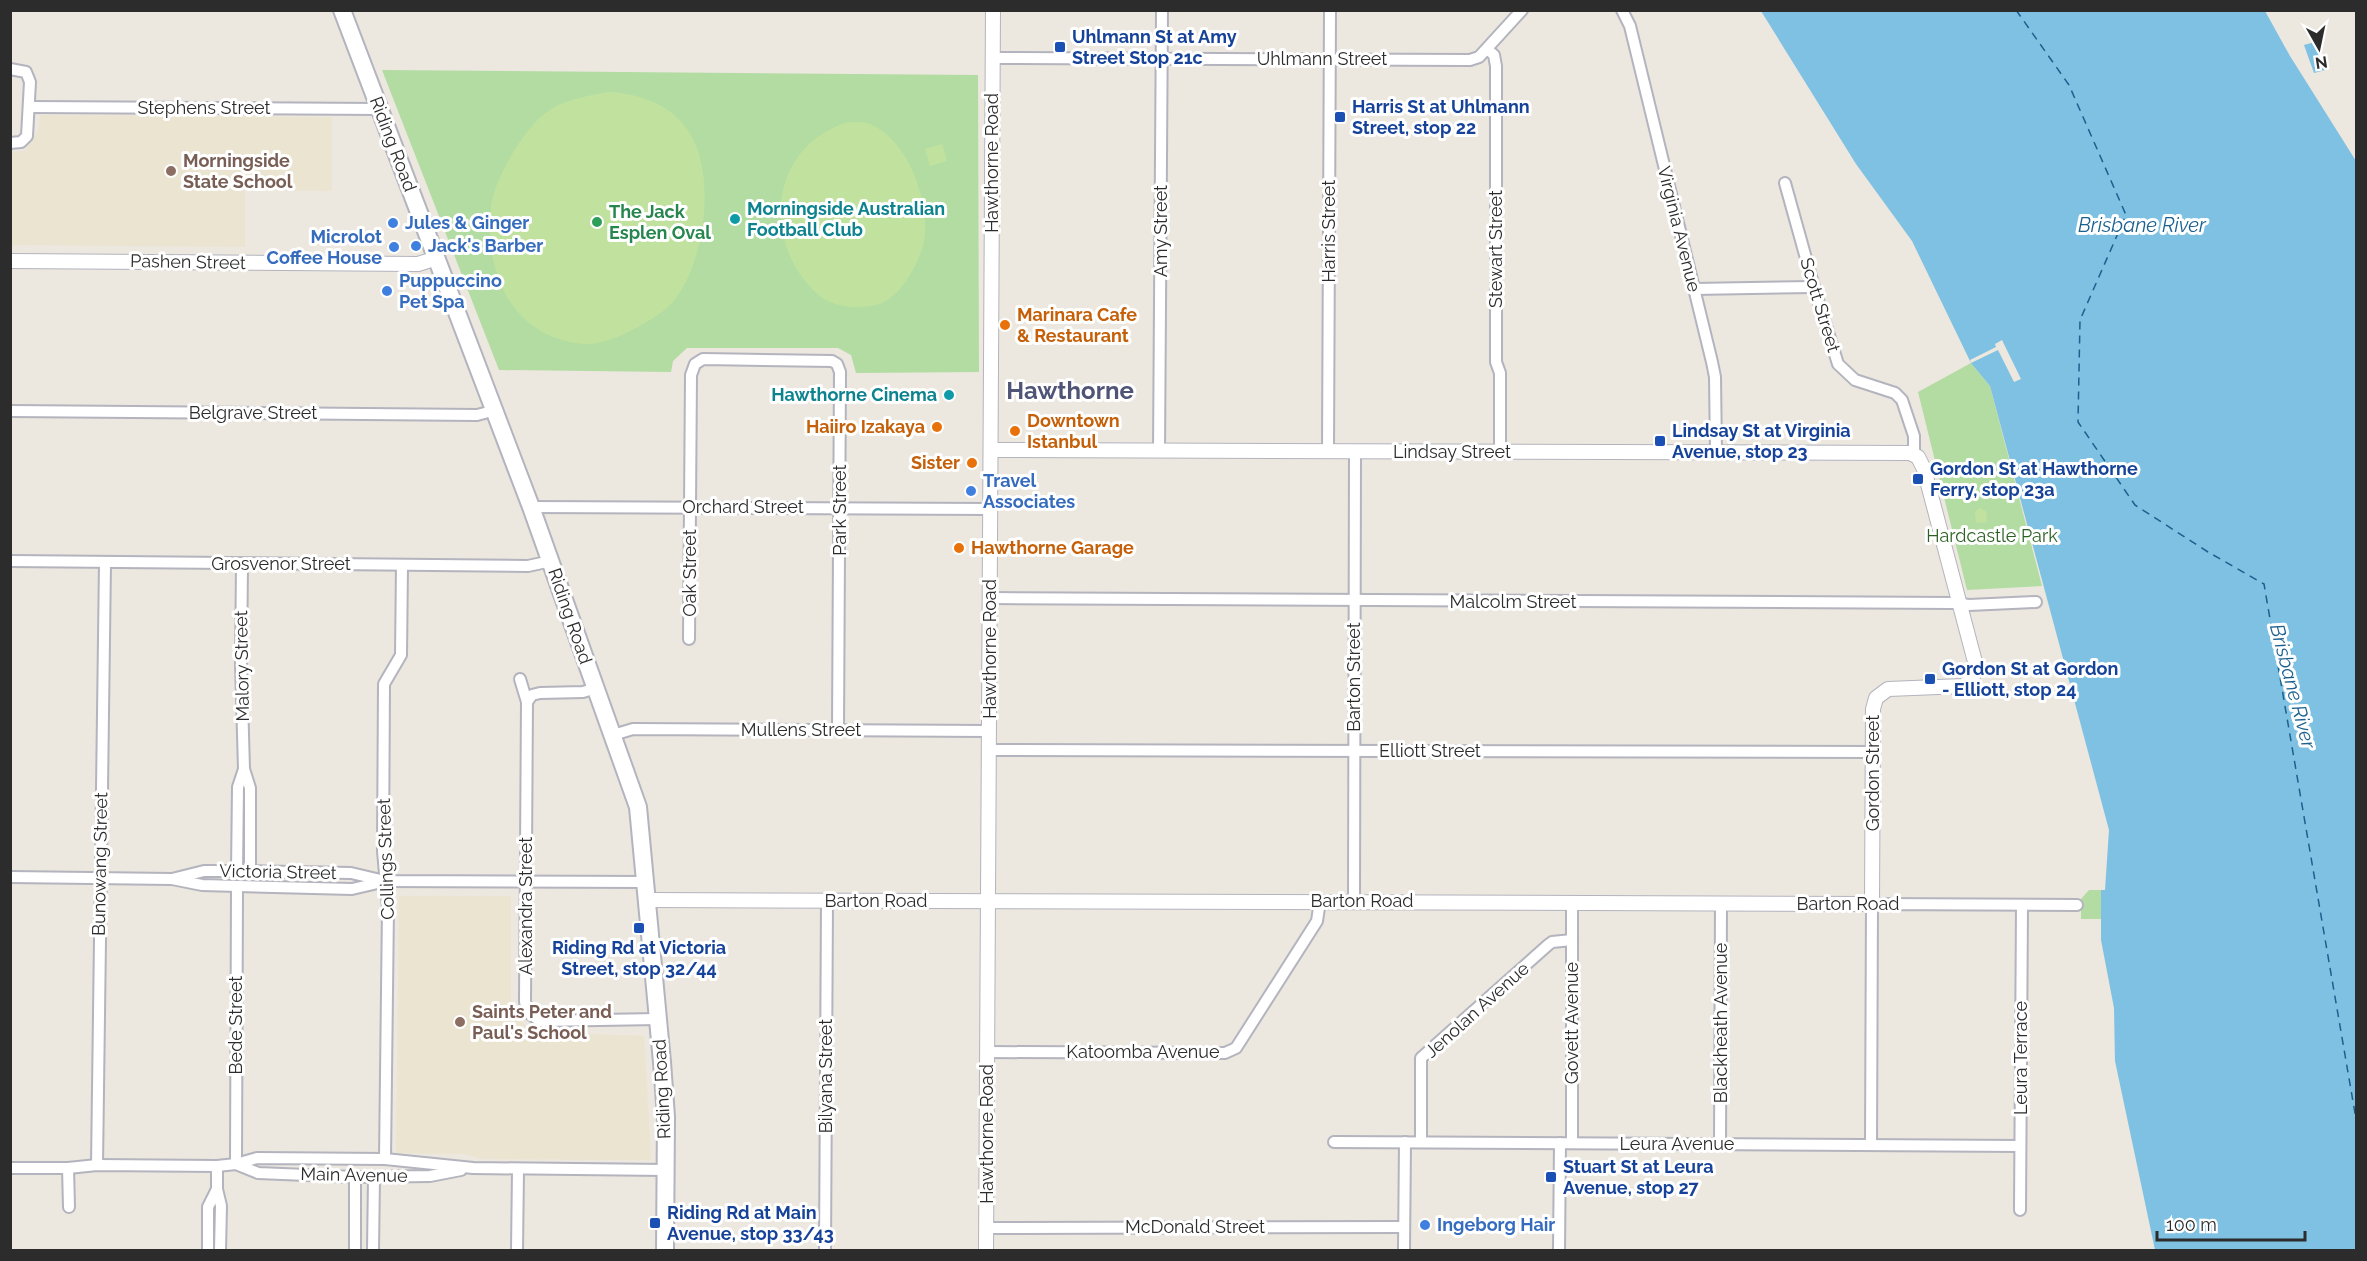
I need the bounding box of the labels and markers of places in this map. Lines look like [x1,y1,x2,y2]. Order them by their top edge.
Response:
place label: Uhlmann St at Amy Street Stop 21c [1072,26,1237,68]
marker: Uhlmann St at Amy Street Stop 21c [1053,40,1067,54]
place label: Harris St at Uhlmann Street, stop 22 [1352,96,1530,138]
marker: Harris St at Uhlmann Street, stop 22 [1333,110,1347,124]
place label: Morningside State School [183,150,293,192]
marker: Morningside State School [164,164,178,178]
place label: Morningside Australian Football Club [747,198,945,240]
place label: The Jack Esplen Oval [609,201,711,243]
place label: Jules & Ginger [405,212,529,233]
marker: Morningside Australian Football Club [728,212,742,226]
marker: The Jack Esplen Oval [590,215,604,229]
marker: Jules & Ginger [386,216,400,230]
place label: Microlot Coffee House [267,226,382,268]
place label: Jack's Barber [428,235,543,256]
marker: Jack's Barber [409,239,423,253]
marker: Microlot Coffee House [387,240,401,254]
place label: Puppuccino Pet Spa [399,270,502,312]
marker: Puppuccino Pet Spa [380,284,394,298]
place label: Marinara Cafe & Restaurant [1017,304,1137,346]
marker: Marinara Cafe & Restaurant [998,318,1012,332]
place label: Hawthorne Cinema [771,384,937,405]
marker: Hawthorne Cinema [942,388,956,402]
place label: Downtown Istanbul [1027,410,1120,452]
place label: Haiiro Izakaya [806,416,925,437]
marker: Haiiro Izakaya [930,420,944,434]
place label: Lindsay St at Virginia Avenue, stop 23 [1672,420,1851,462]
marker: Downtown Istanbul [1008,424,1022,438]
marker: Lindsay St at Virginia Avenue, stop 23 [1653,434,1667,448]
place label: Sister [911,452,960,473]
marker: Sister [965,456,979,470]
place label: Gordon St at Hawthorne Ferry, stop 23a [1930,458,2138,500]
place label: Travel Associates [983,470,1075,512]
marker: Gordon St at Hawthorne Ferry, stop 23a [1911,472,1925,486]
marker: Travel Associates [964,484,978,498]
place label: Hawthorne Garage [971,537,1134,558]
marker: Hawthorne Garage [952,541,966,555]
place label: Gordon St at Gordon - Elliott, stop 24 [1942,658,2118,700]
marker: Gordon St at Gordon - Elliott, stop 24 [1923,672,1937,686]
marker: Riding Rd at Victoria Street, stop 32/44 [632,921,646,935]
place label: Riding Rd at Victoria Street, stop 32/44 [552,937,726,979]
place label: Saints Peter and Paul's School [472,1001,612,1043]
marker: Saints Peter and Paul's School [453,1015,467,1029]
place label: Stuart St at Leura Avenue, stop 27 [1563,1156,1714,1198]
marker: Stuart St at Leura Avenue, stop 27 [1544,1170,1558,1184]
place label: Riding Rd at Main Avenue, stop 33/43 [667,1202,834,1244]
place label: Ingeborg Hair [1437,1214,1555,1235]
marker: Riding Rd at Main Avenue, stop 33/43 [648,1216,662,1230]
marker: Ingeborg Hair [1418,1218,1432,1232]

